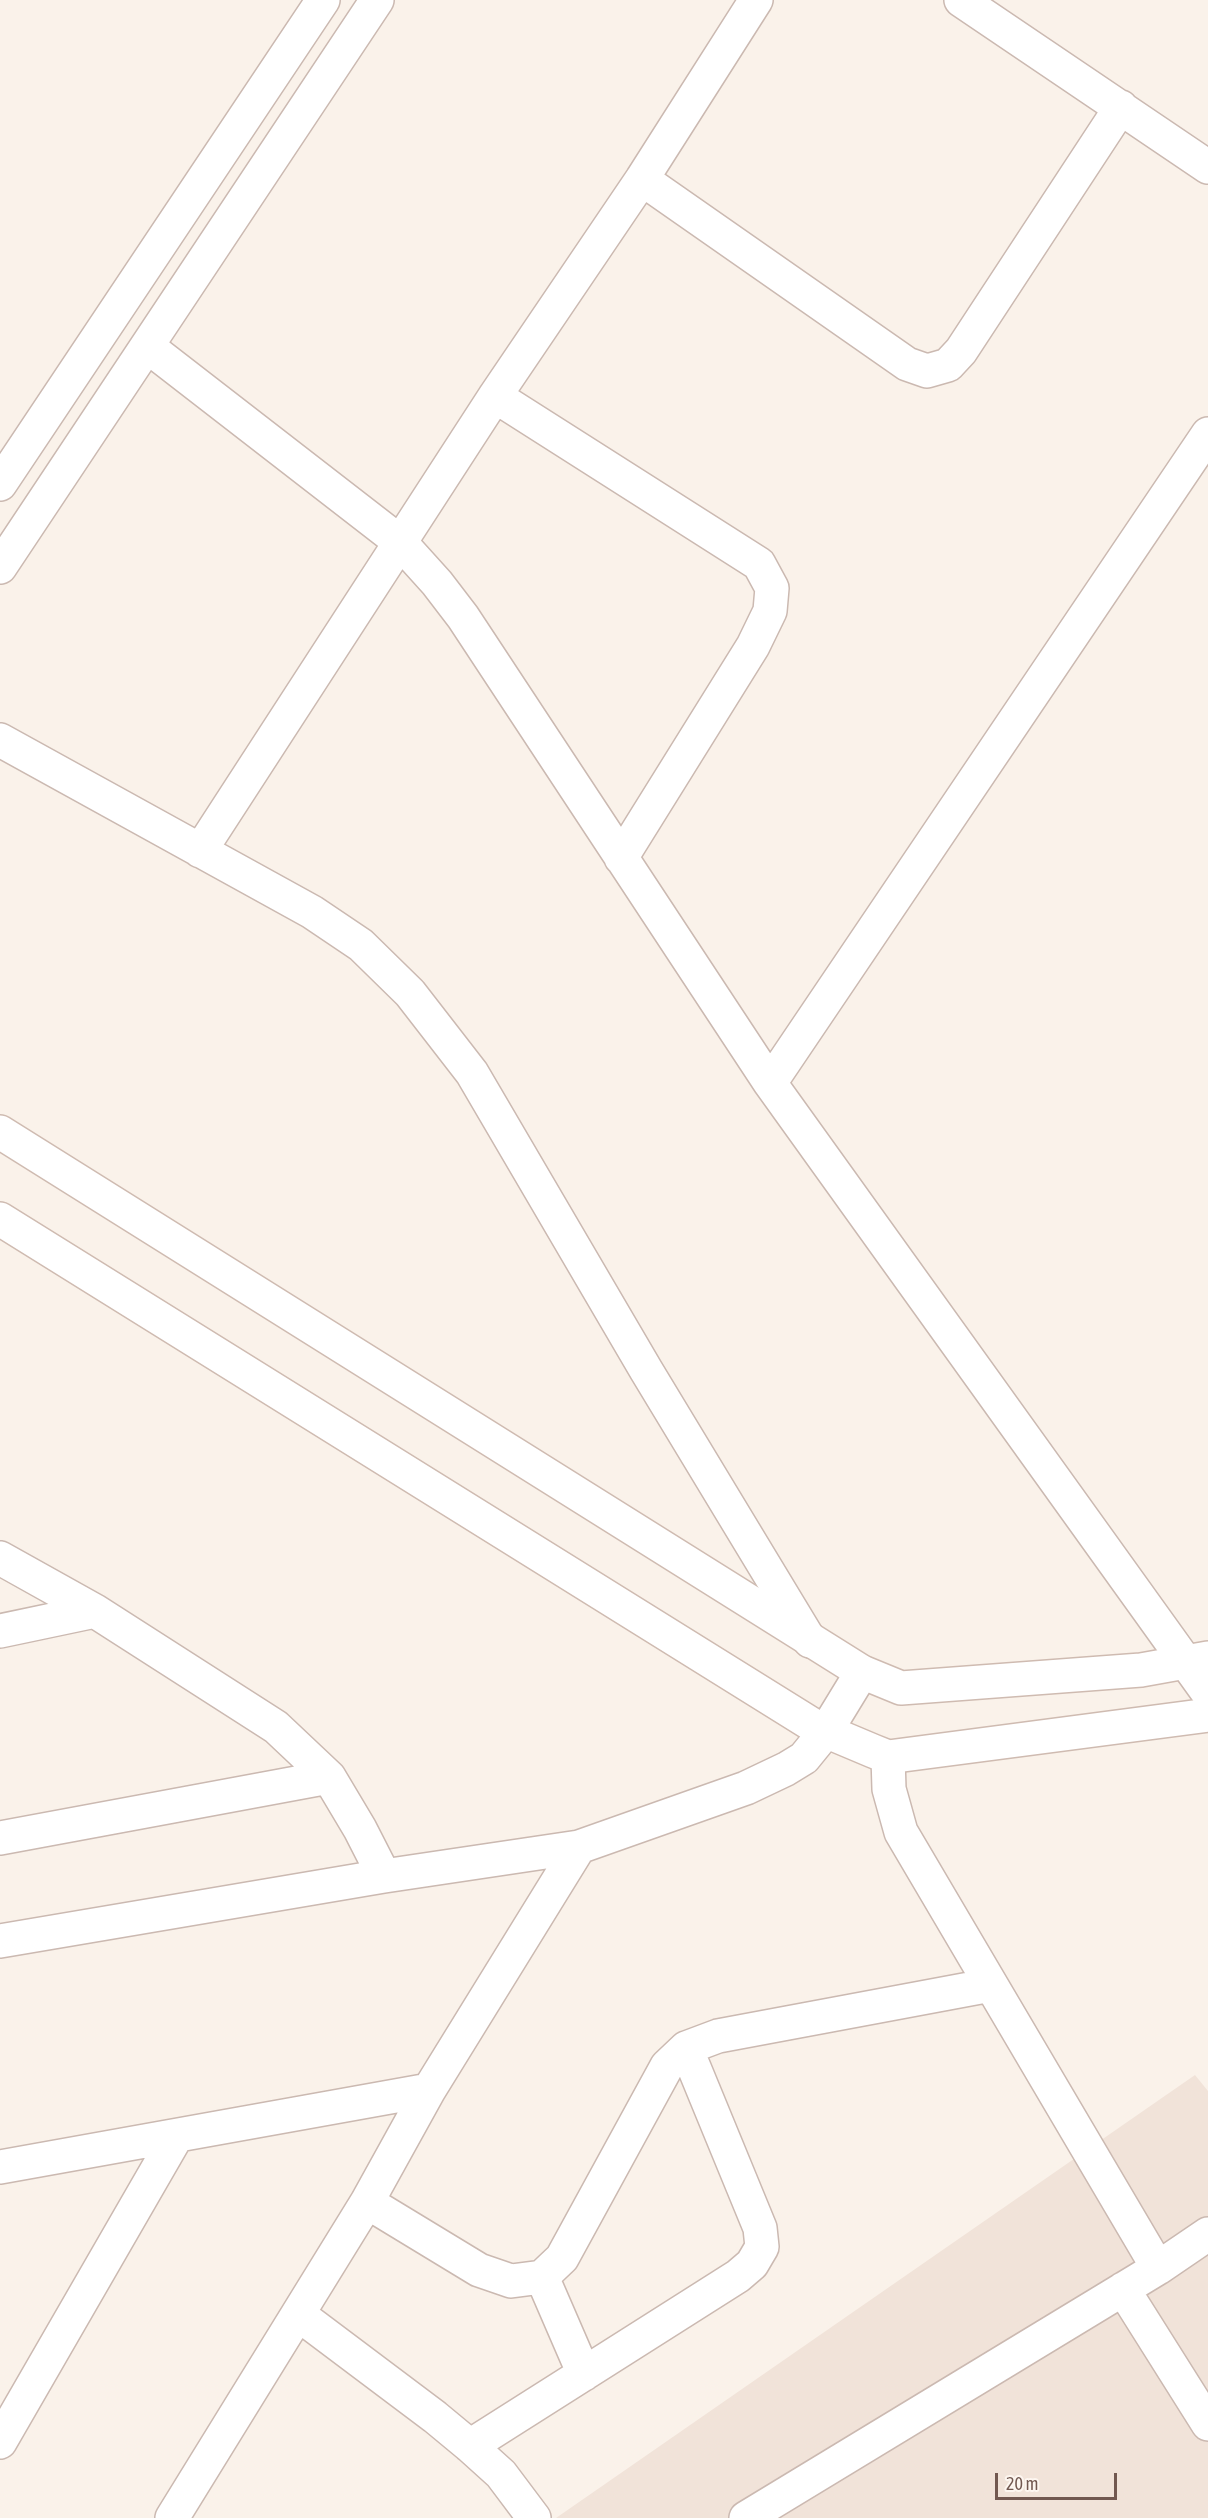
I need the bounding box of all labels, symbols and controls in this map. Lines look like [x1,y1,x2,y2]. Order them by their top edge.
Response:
scale bar [998,2461,1120,2499]
text: 20 m [1006,2473,1038,2494]

